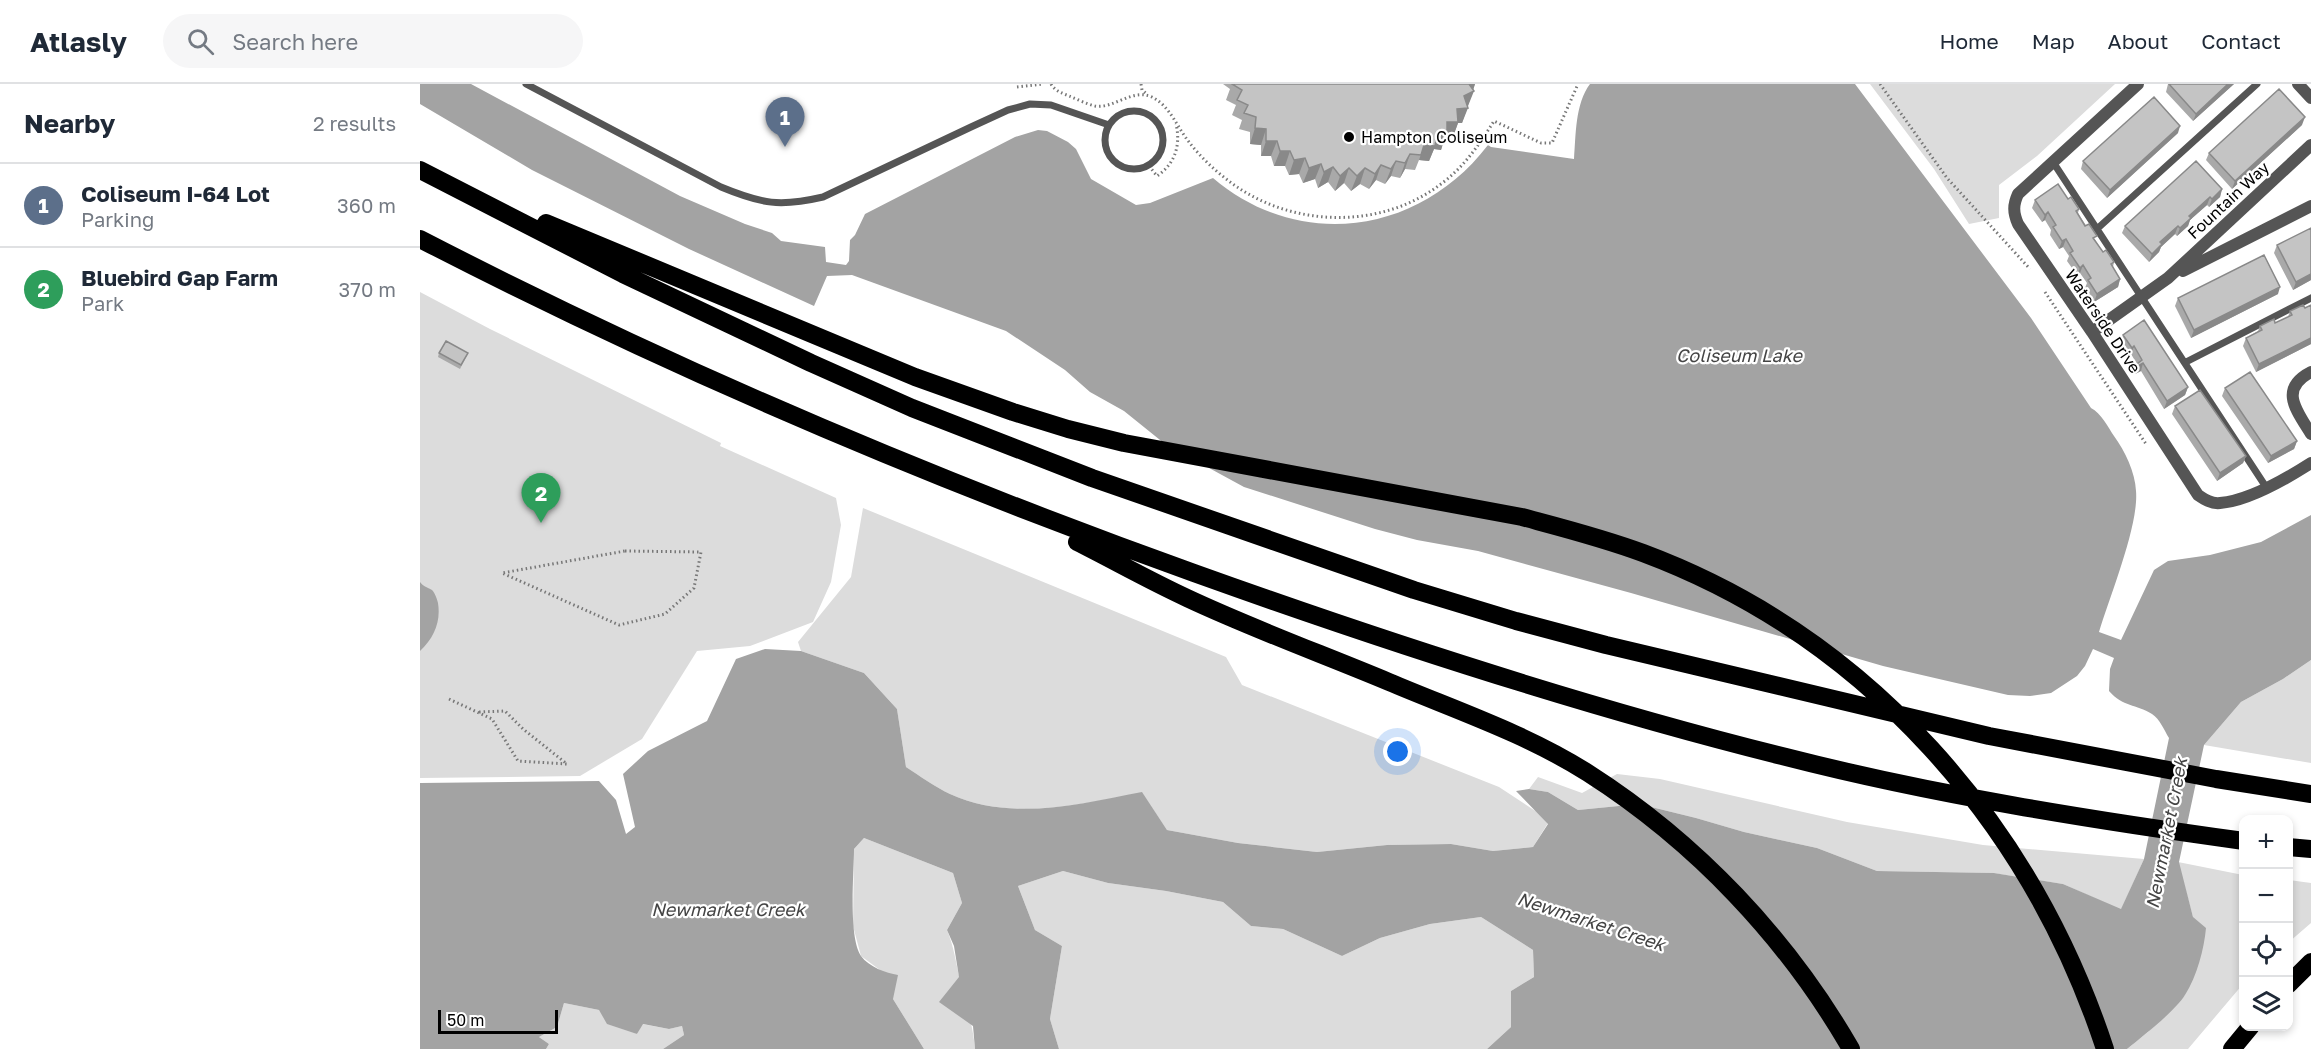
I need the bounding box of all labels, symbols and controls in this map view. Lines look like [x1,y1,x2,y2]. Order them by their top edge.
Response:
search box [163,14,583,68]
text: Atlasly [30,25,127,58]
icon: search [184,25,217,58]
text: Search here [232,28,358,55]
text: Home [1939,28,1999,54]
text: Map [2032,28,2075,54]
text: About [2108,28,2168,54]
text: Contact [2201,28,2281,54]
pin: 1 [766,98,805,147]
text: Nearby [24,108,115,139]
text: 2 results [313,111,396,135]
place label: Hampton Coliseum [1361,127,1508,147]
marker: Hampton Coliseum [1342,130,1356,144]
street label: Fountain Way [2183,157,2273,243]
text: Coliseum I-64 Lot [81,180,270,207]
text: 1 [38,193,49,217]
text: 360 m [337,193,396,217]
text: Parking [81,207,154,231]
text: Bluebird Gap Farm [81,264,278,291]
street label: Waterside Drive [2061,265,2145,377]
text: 2 [37,277,50,301]
text: 370 m [339,277,396,301]
text: Park [81,291,124,315]
water label: Coliseum Lake [1676,344,1803,366]
pin: 2 [522,474,560,523]
your location [1383,737,1412,766]
water label: Newmarket Creek [2141,753,2192,910]
map controls [2239,815,2293,1031]
button: + [2239,815,2293,869]
button: − [2239,869,2293,923]
water label: Newmarket Creek [1515,887,1670,956]
water label: Newmarket Creek [651,898,807,920]
button: locate [2239,923,2293,977]
button: layers [2239,977,2293,1031]
scale bar [438,1007,558,1034]
text: 50 m [447,1010,484,1030]

